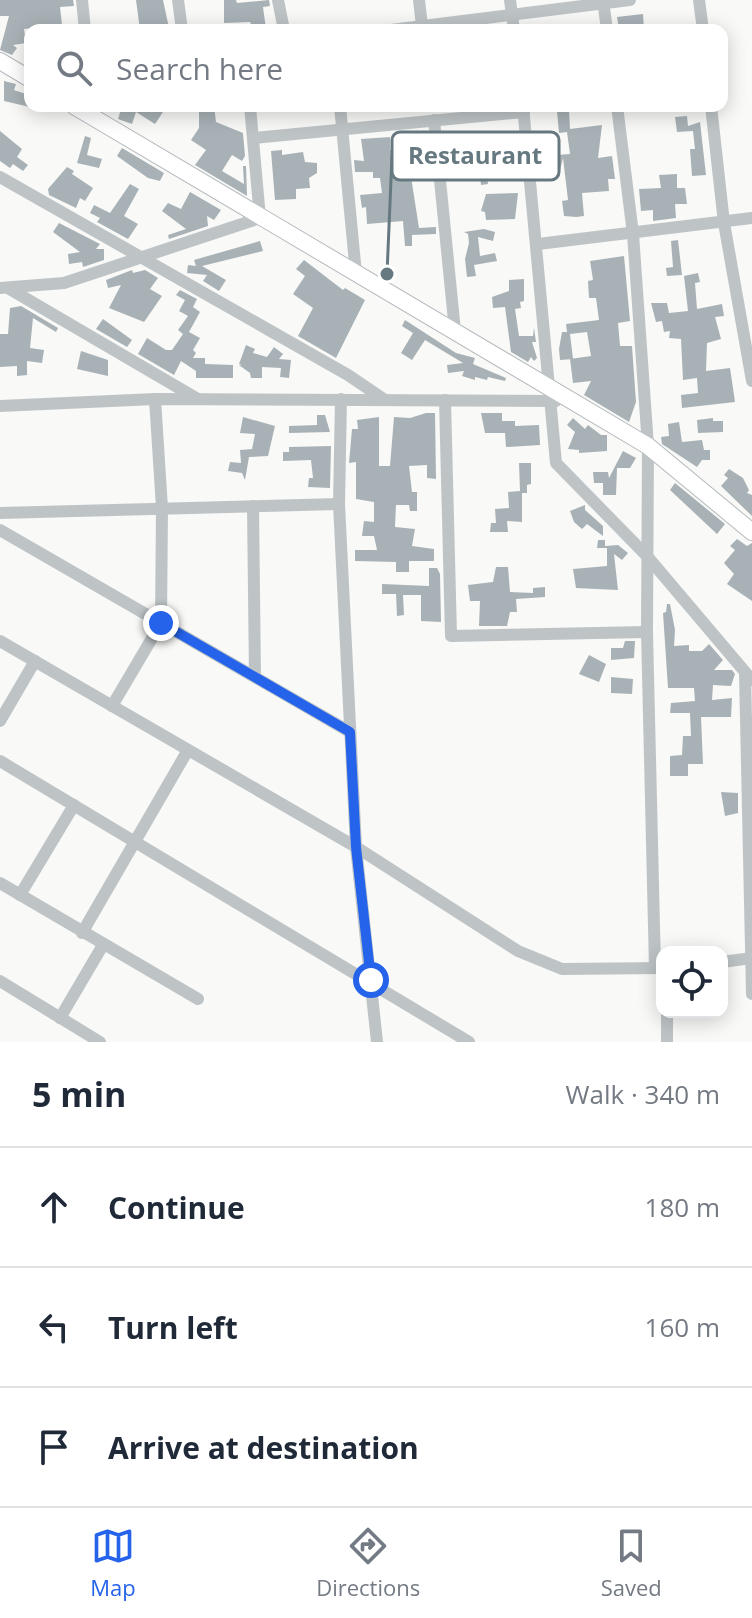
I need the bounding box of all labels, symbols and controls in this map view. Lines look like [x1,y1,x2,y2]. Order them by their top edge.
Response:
search box [24,24,728,112]
icon: search [52,46,96,90]
text: Search here [116,48,283,89]
callout: Restaurant [392,132,559,180]
text: Restaurant [408,138,542,171]
route end [143,605,179,641]
map controls [656,946,728,1018]
button: locate [656,946,728,1018]
route start [353,962,389,998]
text: 5 min [32,1071,126,1117]
text: Walk · 340 m [566,1076,720,1112]
icon: ahead [32,1185,76,1229]
text: Continue [108,1187,245,1228]
text: 180 m [645,1189,720,1225]
icon: left [32,1305,76,1349]
text: Turn left [108,1307,238,1348]
text: 160 m [645,1309,720,1345]
icon: arrive [32,1425,76,1469]
text: Arrive at destination [108,1427,419,1468]
tab: Map [90,1524,136,1602]
tab: Directions [316,1524,420,1602]
tab: Saved [601,1524,662,1602]

